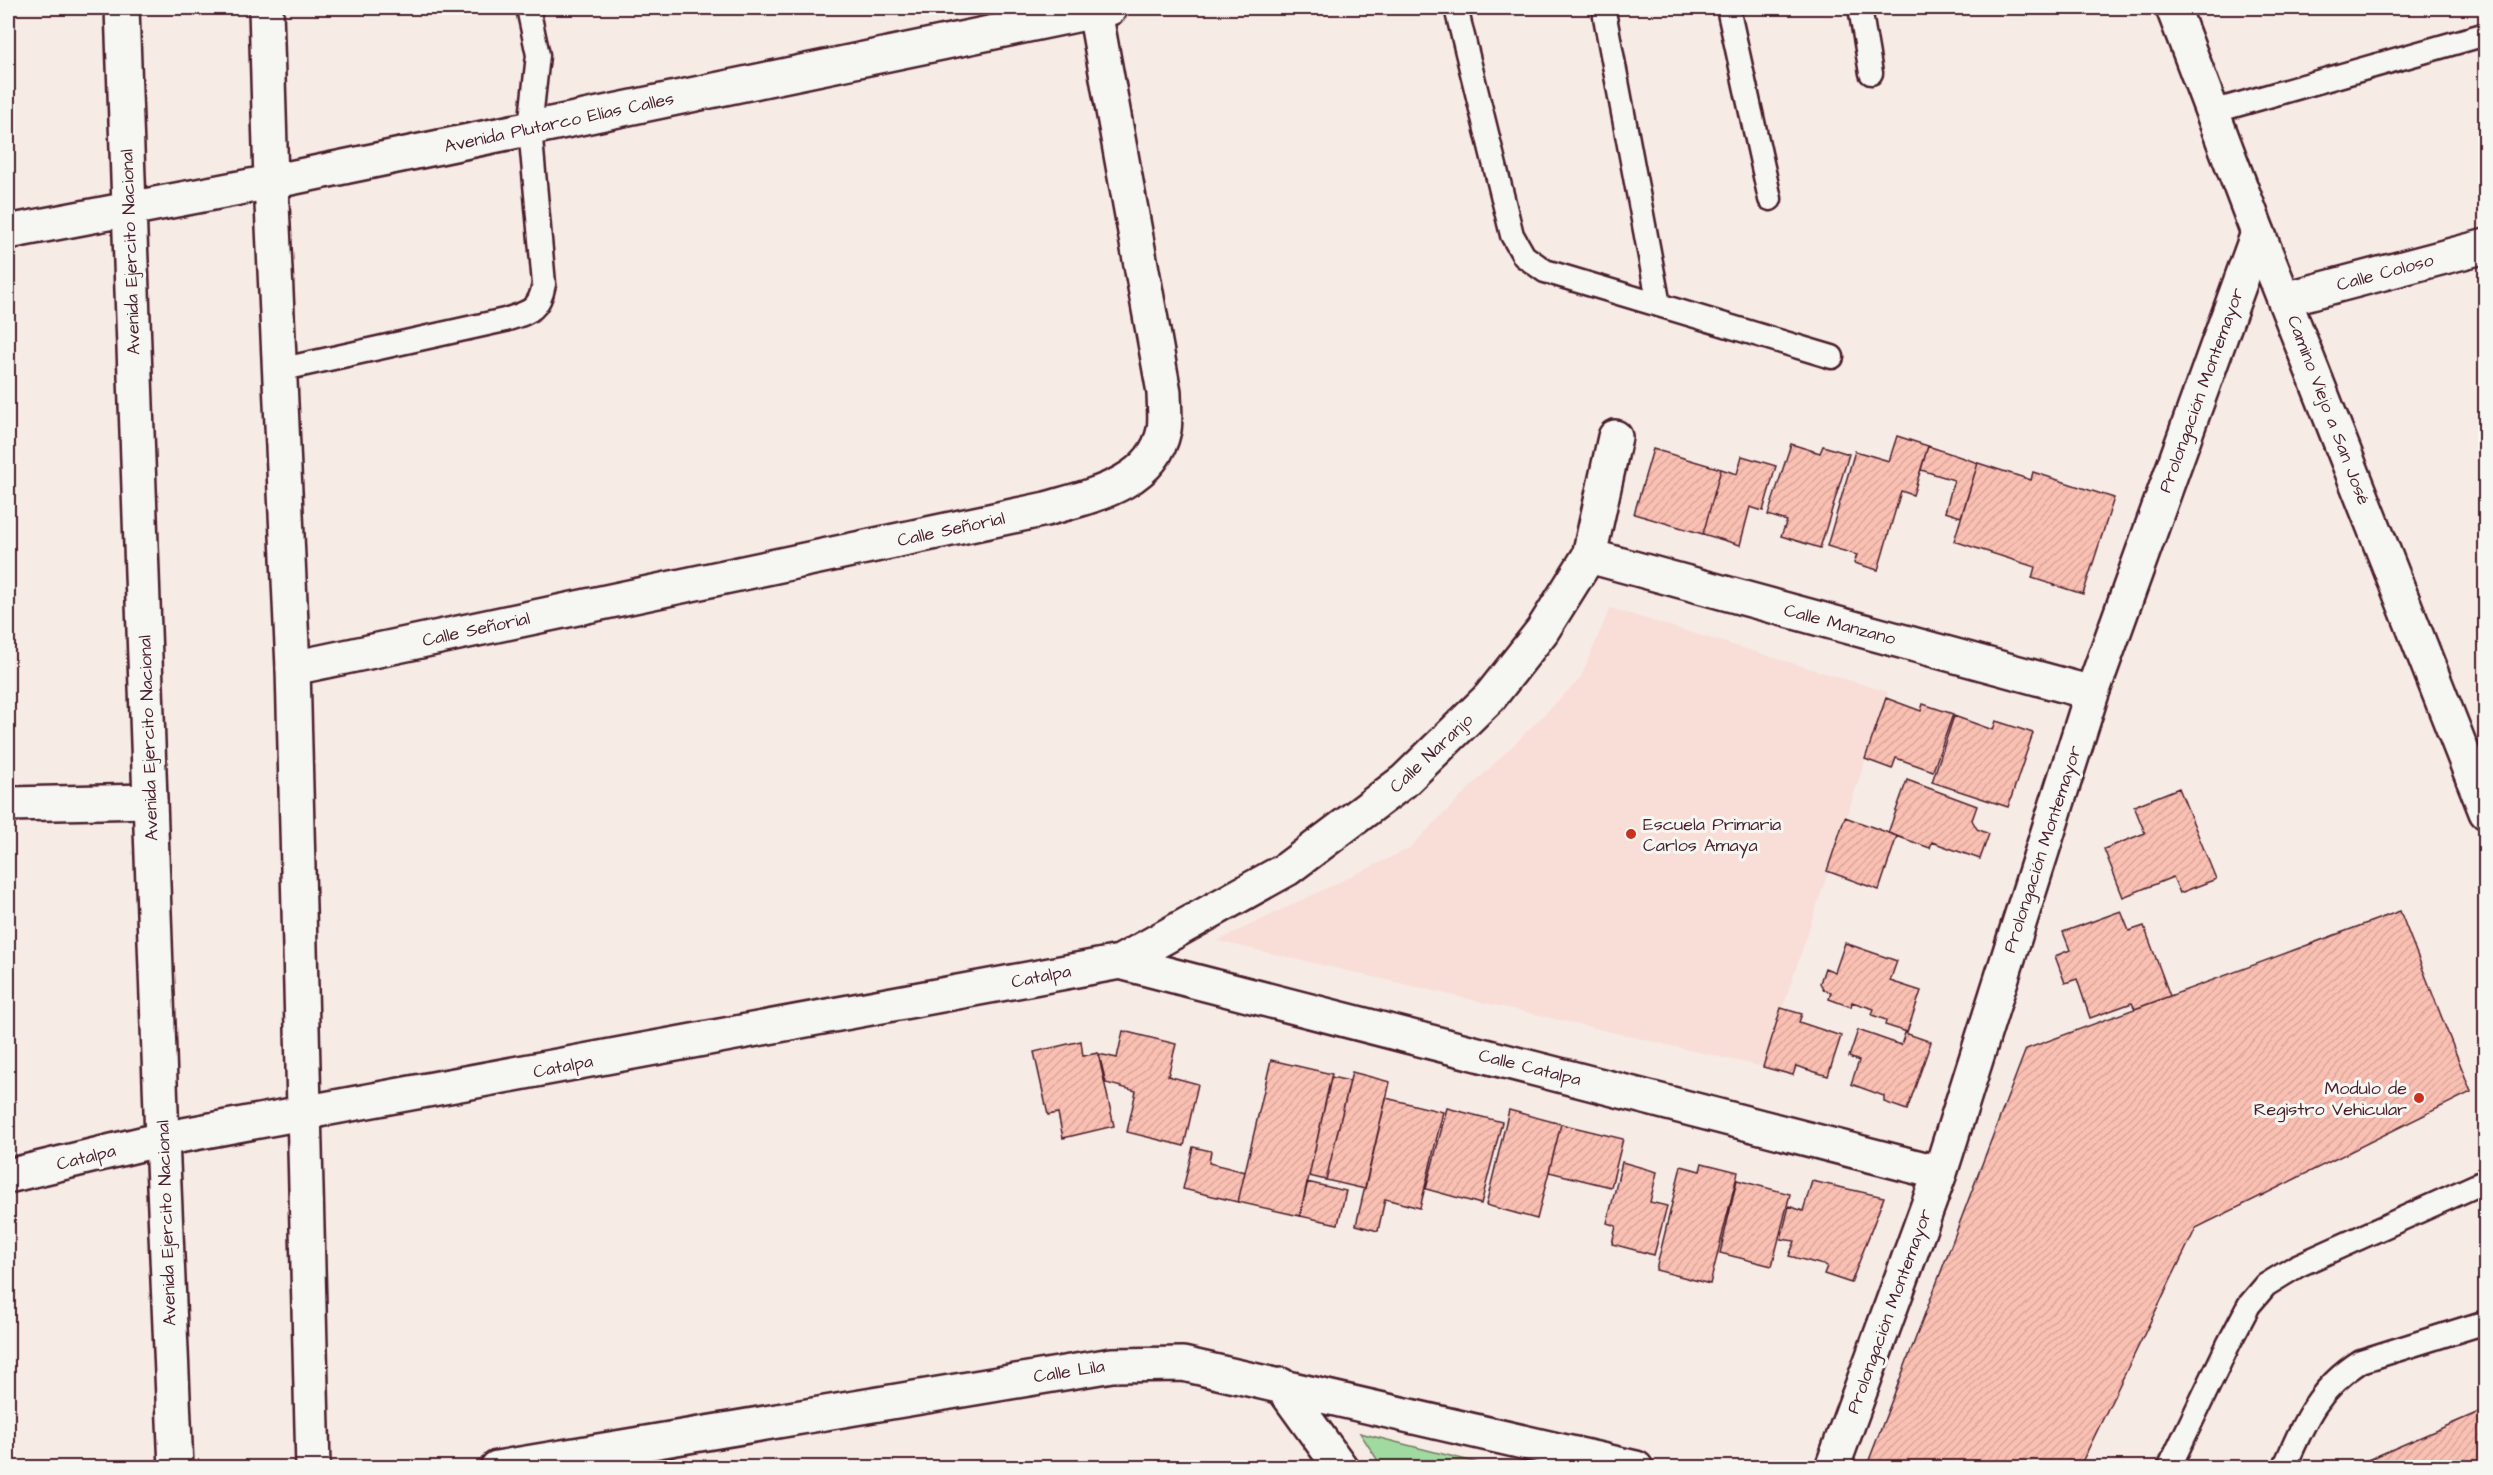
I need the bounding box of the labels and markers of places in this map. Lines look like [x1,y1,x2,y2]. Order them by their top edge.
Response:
place label: Escuela Primaria Carlos Amaya [1643,812,1781,859]
marker: Escuela Primaria Carlos Amaya [1624,827,1638,841]
place label: Modulo de Registro Vehicular [2254,1076,2407,1123]
marker: Modulo de Registro Vehicular [2412,1091,2426,1105]

